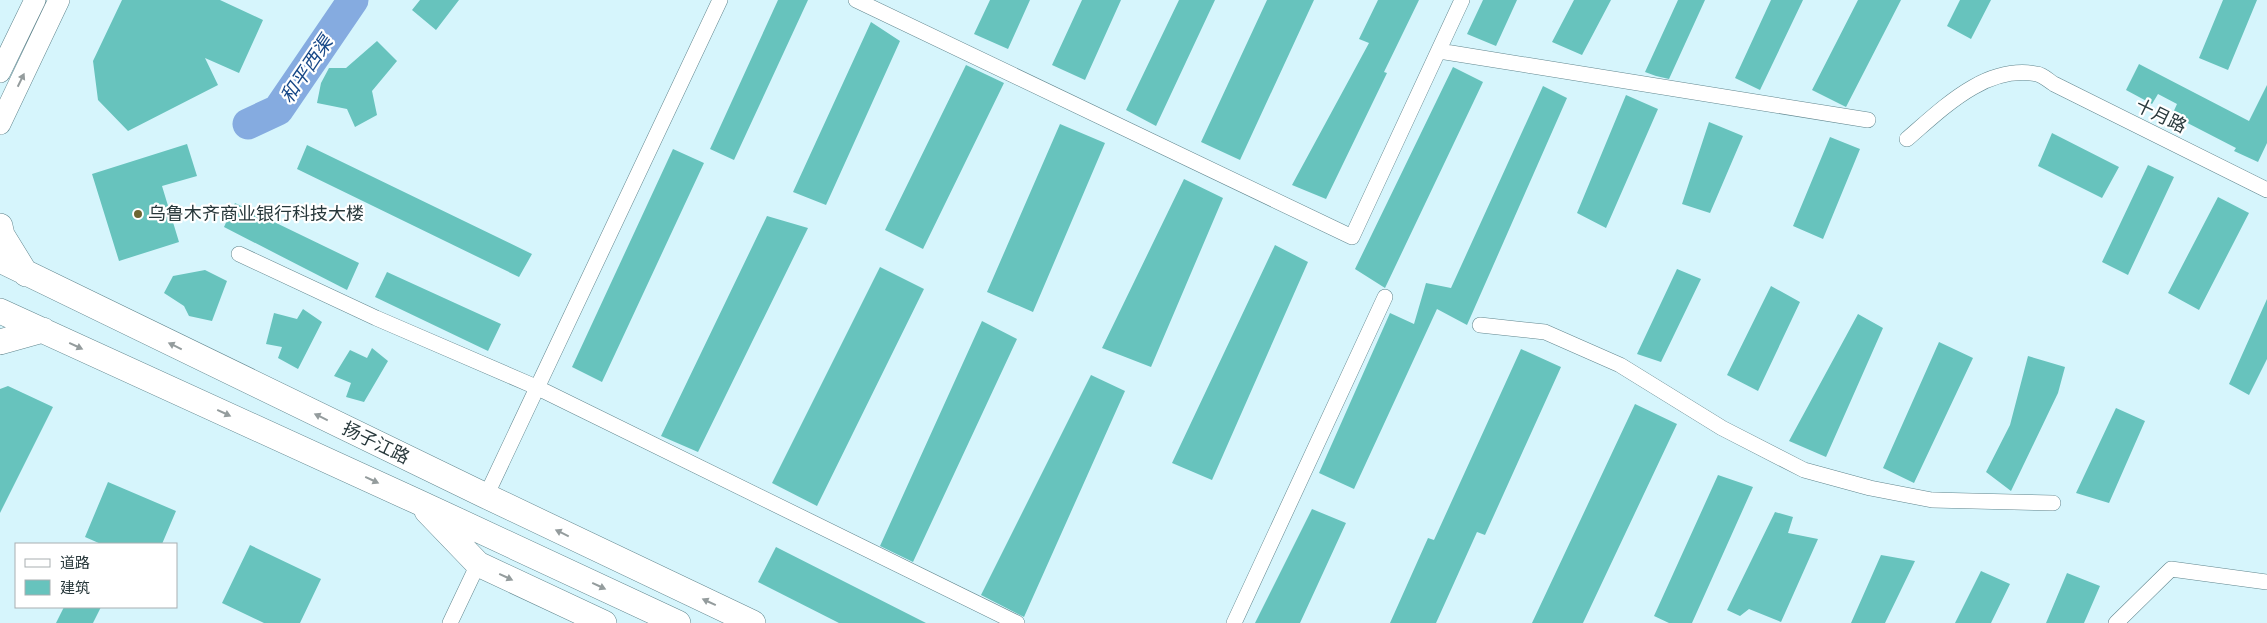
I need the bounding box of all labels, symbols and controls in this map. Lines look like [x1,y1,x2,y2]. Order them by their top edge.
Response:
water label: 和平西渠 [274,28,341,108]
one-way arrow [17,73,25,87]
street label: 十月路 [2131,92,2191,140]
place label: 乌鲁木齐商业银行科技大楼 [148,201,364,227]
marker: 乌鲁木齐商业银行科技大楼 [132,208,144,220]
one-way arrow [69,342,83,350]
one-way arrow [168,342,182,350]
one-way arrow [217,409,231,417]
one-way arrow [314,413,328,421]
street label: 扬子江路 [338,416,414,470]
one-way arrow [365,477,379,485]
one-way arrow [555,529,569,537]
legend [15,543,178,608]
text: 道路 [60,552,90,574]
one-way arrow [498,573,513,581]
text: 建筑 [60,577,90,599]
one-way arrow [592,582,606,590]
one-way arrow [702,598,716,606]

